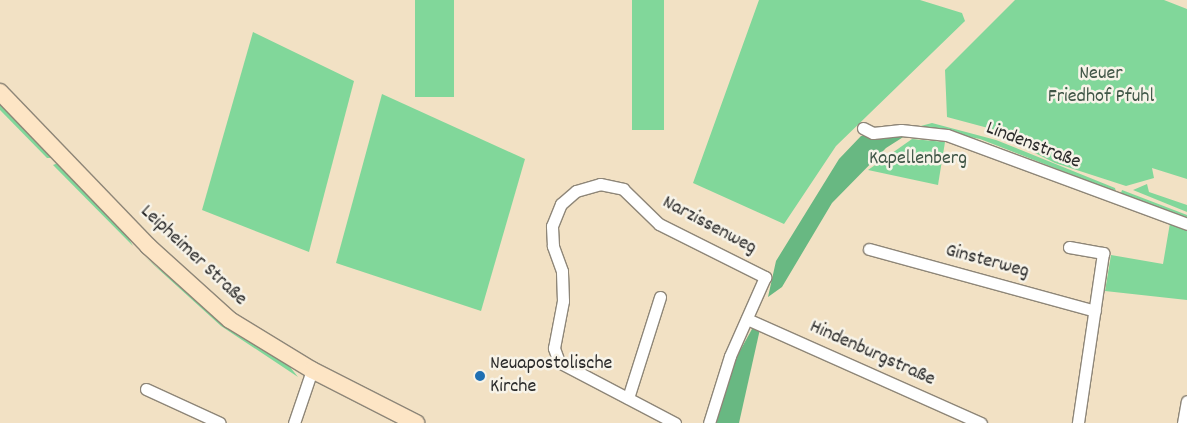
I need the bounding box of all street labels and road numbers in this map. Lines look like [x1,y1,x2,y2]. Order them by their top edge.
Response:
street label: Lindenstraße [982,117,1084,175]
street label: Narzissenweg [658,191,760,261]
street label: Leipheimer Straße [135,200,251,312]
street label: Ginsterweg [943,239,1031,285]
street label: Hindenburgstraße [805,316,939,392]

